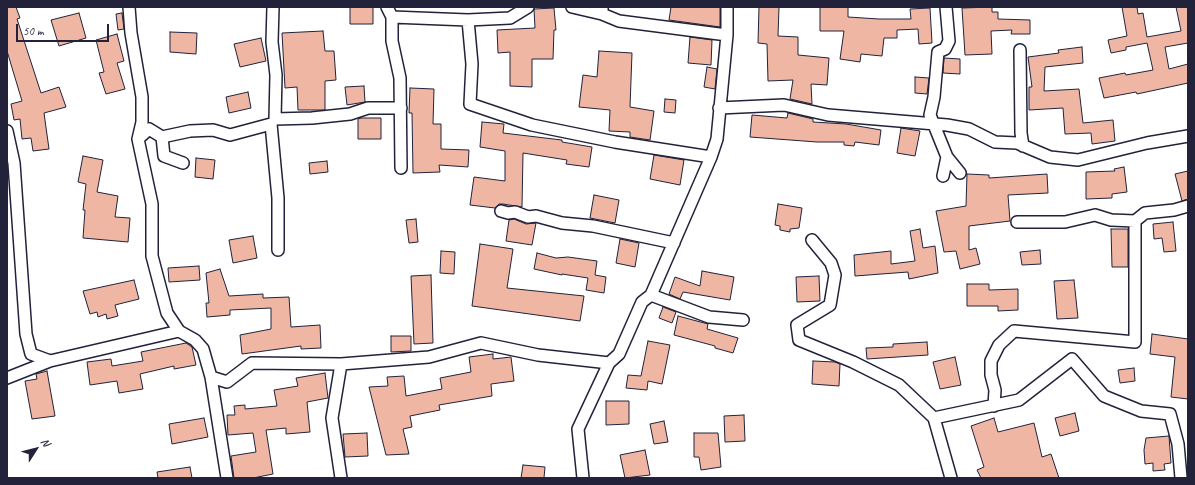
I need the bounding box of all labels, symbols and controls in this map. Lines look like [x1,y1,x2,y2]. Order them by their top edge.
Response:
scale bar [18,16,111,42]
text: 50 m [23,23,43,39]
north arrow [16,429,56,469]
text: N [38,435,53,449]

